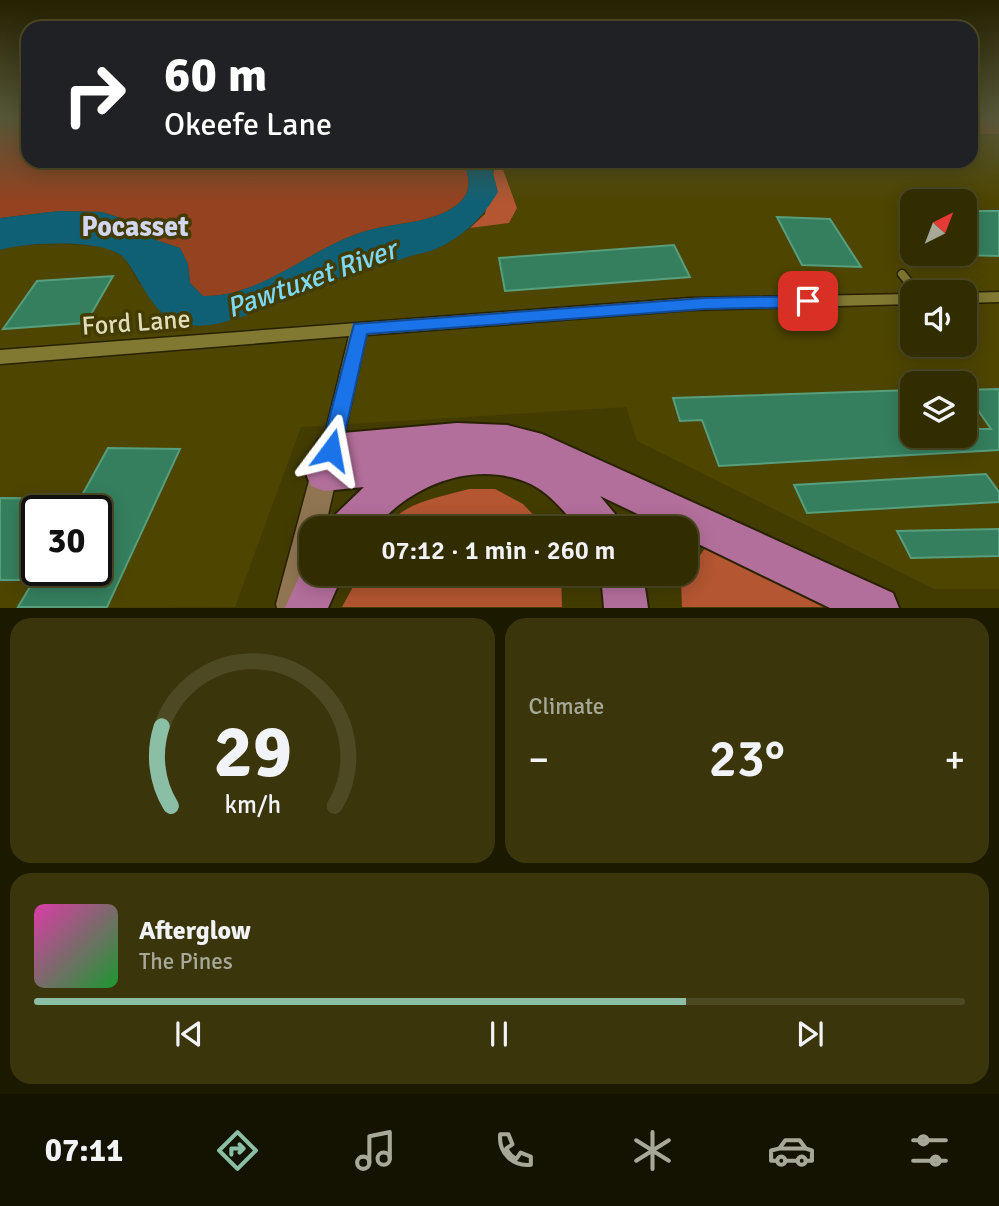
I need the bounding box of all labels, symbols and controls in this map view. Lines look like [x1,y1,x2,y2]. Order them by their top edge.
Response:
text: 60 m [164,45,267,105]
icon: right [49,49,140,140]
text: Okeefe Lane [164,105,332,144]
north arrow [900,189,976,266]
map controls [900,189,977,448]
district label: Pocasset [81,210,189,244]
water label: Pawtuxet River [222,231,404,325]
pin [778,271,838,331]
button: sound [900,280,977,357]
icon: arrive [789,282,827,320]
street label: Ford Lane [81,303,191,343]
button: layers [900,371,977,448]
position arrow [294,413,368,487]
speed limit sign: 30 [21,495,112,586]
text: 07:12 · 1 min · 260 m [382,535,615,567]
text: Climate [529,692,604,721]
text: 29 [213,709,292,798]
text: 23° [709,727,785,791]
text: − [529,736,549,783]
text: + [944,736,965,783]
text: km/h [224,789,281,820]
text: Afterglow [139,915,251,947]
text: The Pines [139,947,233,976]
icon: previous [170,1015,208,1053]
icon: pause [480,1015,518,1053]
icon: next [791,1015,829,1053]
icon: directions [213,1126,262,1175]
icon: music [351,1126,400,1175]
icon: phone [490,1126,539,1175]
icon: climate [628,1126,677,1175]
icon: car [767,1126,816,1175]
icon: filters [905,1126,954,1175]
text: 07:11 [45,1131,123,1170]

